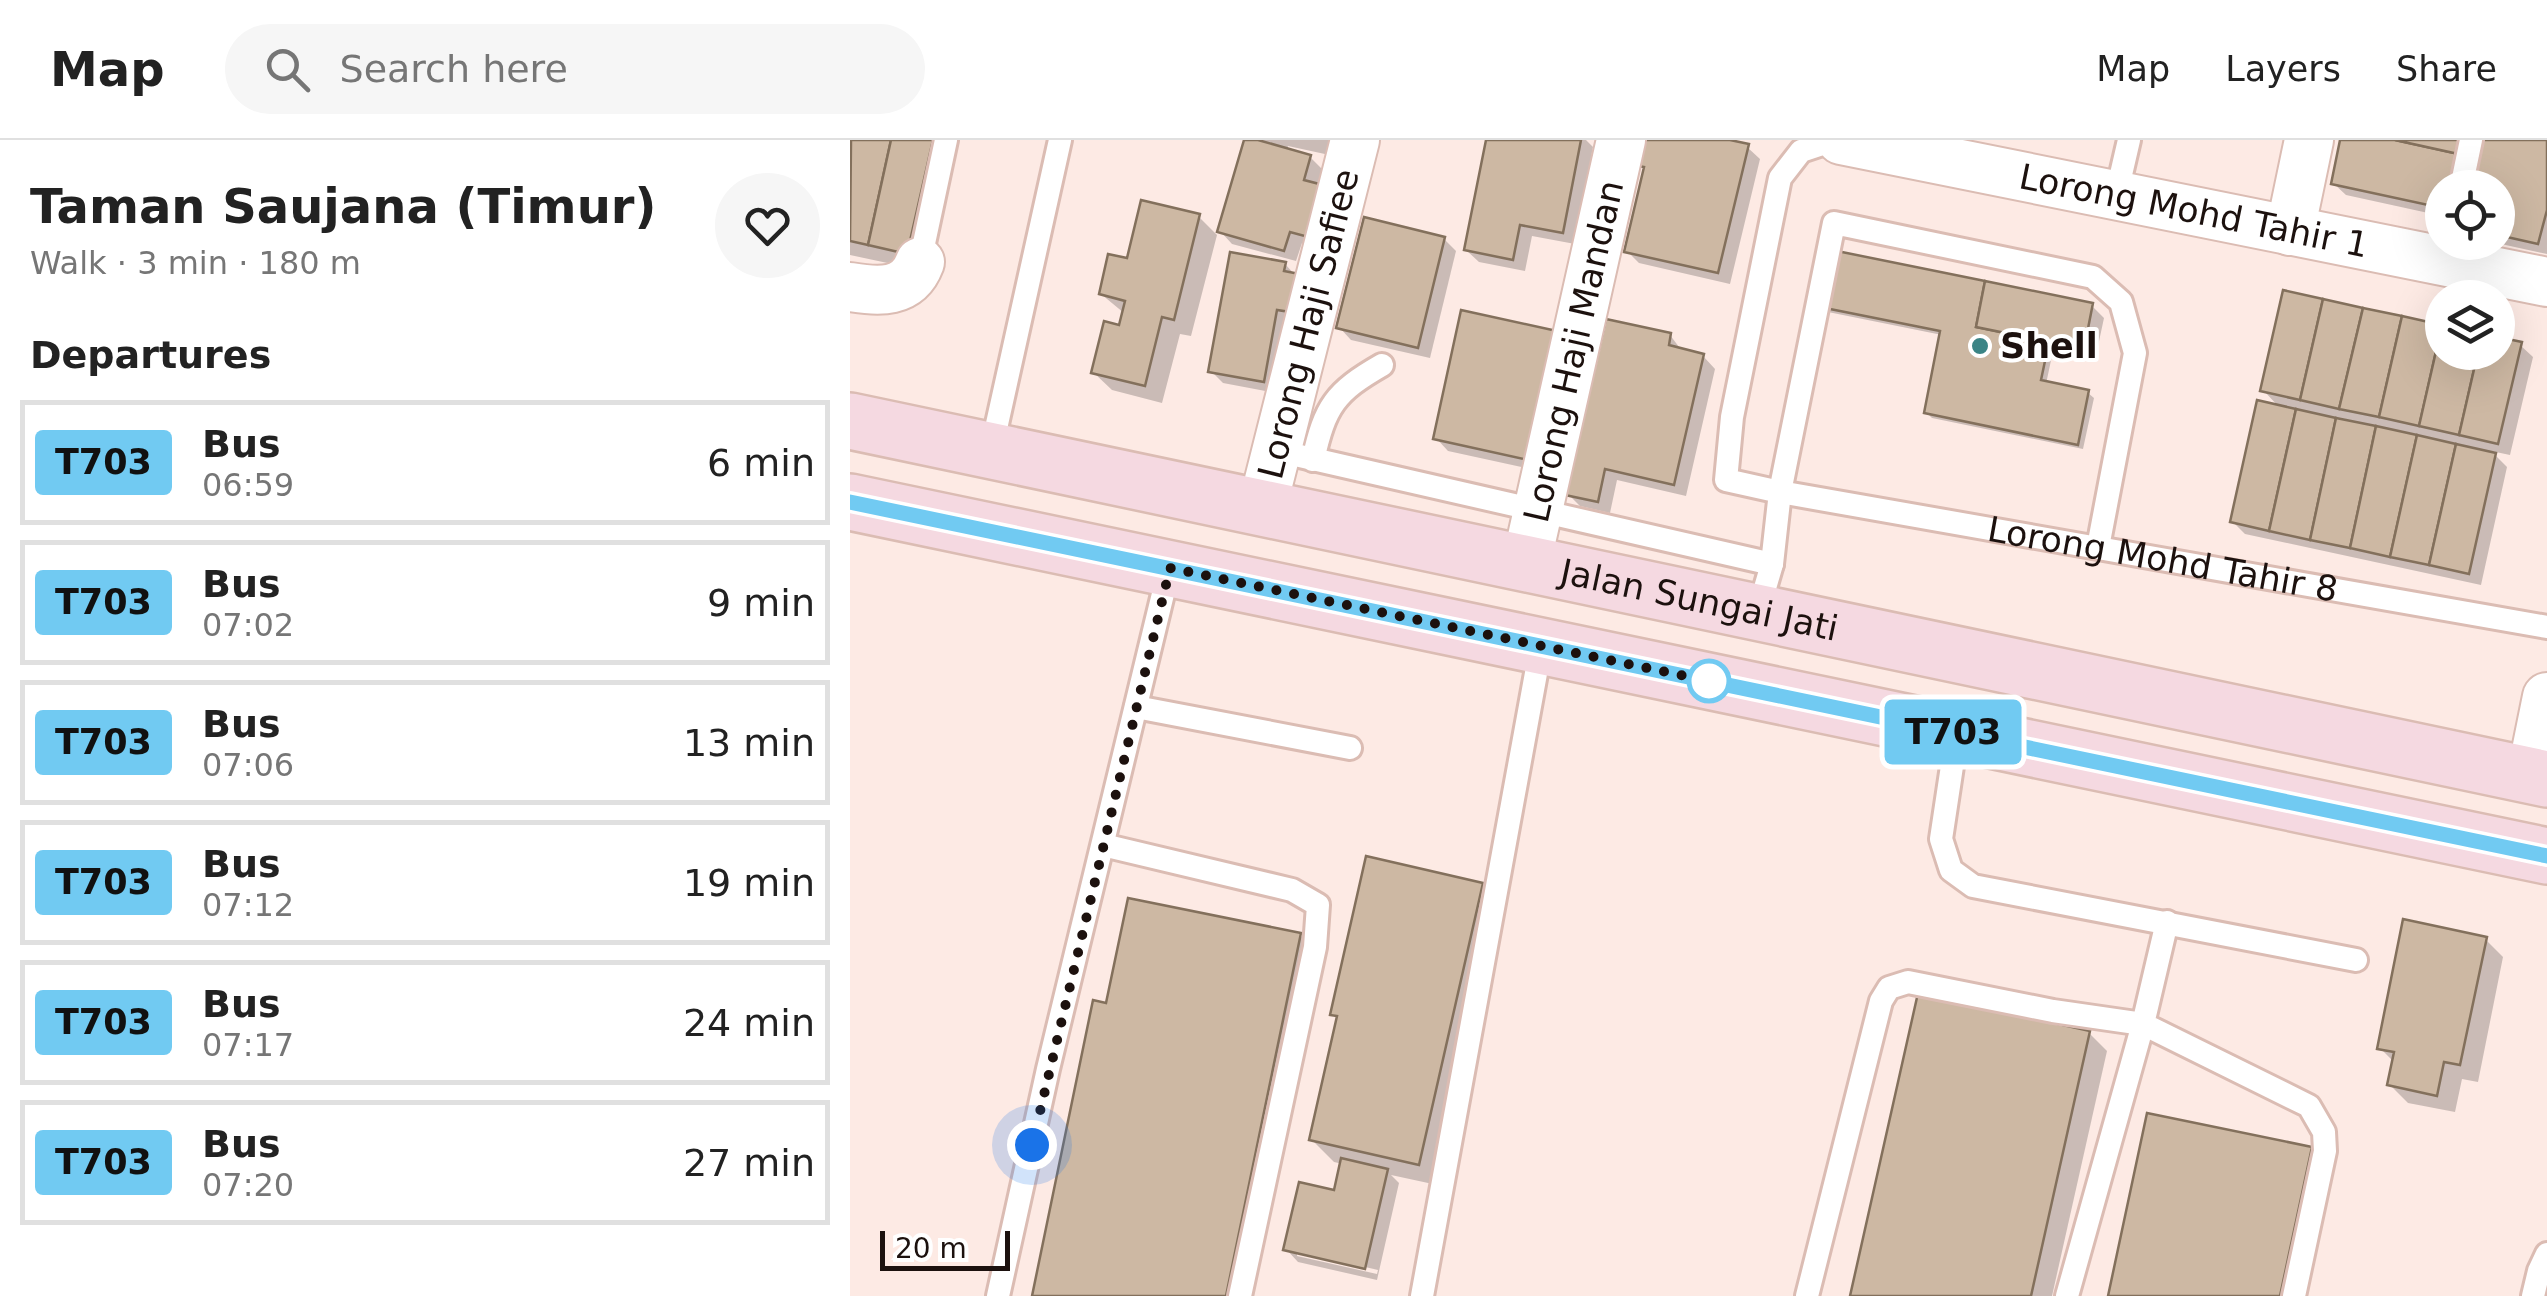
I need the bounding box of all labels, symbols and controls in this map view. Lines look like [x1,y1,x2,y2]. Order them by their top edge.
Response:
search box [225,24,925,114]
text: Map [50,41,165,97]
icon: search [260,42,315,97]
text: Search here [340,47,568,91]
text: Map [2096,49,2170,89]
text: Layers [2225,49,2341,89]
text: Share [2396,49,2497,89]
street label: Lorong Mohd Tahir 1 [2016,156,2372,266]
street label: Lorong Haji Safiee [1250,165,1367,483]
map controls [2425,170,2515,370]
button: locate [2425,170,2515,260]
button: heart [715,173,820,278]
street label: Lorong Haji Mandan [1516,177,1631,526]
text: Taman Saujana (Timur) [30,178,656,234]
text: Walk · 3 min · 180 m [30,244,361,282]
button: layers [2425,280,2515,370]
place label: Shell [2000,326,2098,366]
text: Departures [30,333,271,377]
marker: Shell [1969,335,1991,357]
text: Bus [202,422,281,466]
text: 6 min [707,441,815,485]
text: T703 [55,442,152,482]
text: 06:59 [202,466,294,504]
street label: Lorong Mohd Tahir 8 [1985,509,2341,610]
street label: Jalan Sungai Jati [1555,551,1842,649]
text: Bus [202,562,281,606]
text: 9 min [707,581,815,625]
text: T703 [55,582,152,622]
text: 07:02 [202,606,294,644]
unlabelled marker [1688,660,1730,702]
line badge: T703 [1883,700,2023,764]
text: Bus [202,702,281,746]
text: T703 [1905,712,2001,752]
text: 13 min [683,721,815,765]
text: T703 [55,722,152,762]
text: 07:06 [202,746,294,784]
text: Bus [202,842,281,886]
text: 19 min [683,861,815,905]
text: T703 [55,862,152,902]
text: 07:12 [202,886,294,924]
text: Bus [202,982,281,1026]
text: 24 min [683,1001,815,1045]
text: T703 [55,1002,152,1042]
text: 07:17 [202,1026,294,1064]
your location [1007,1120,1057,1170]
text: Bus [202,1122,281,1166]
text: 27 min [683,1141,815,1185]
text: T703 [55,1142,152,1182]
text: 07:20 [202,1166,294,1204]
scale bar [880,1226,1010,1270]
text: 20 m [895,1232,967,1265]

